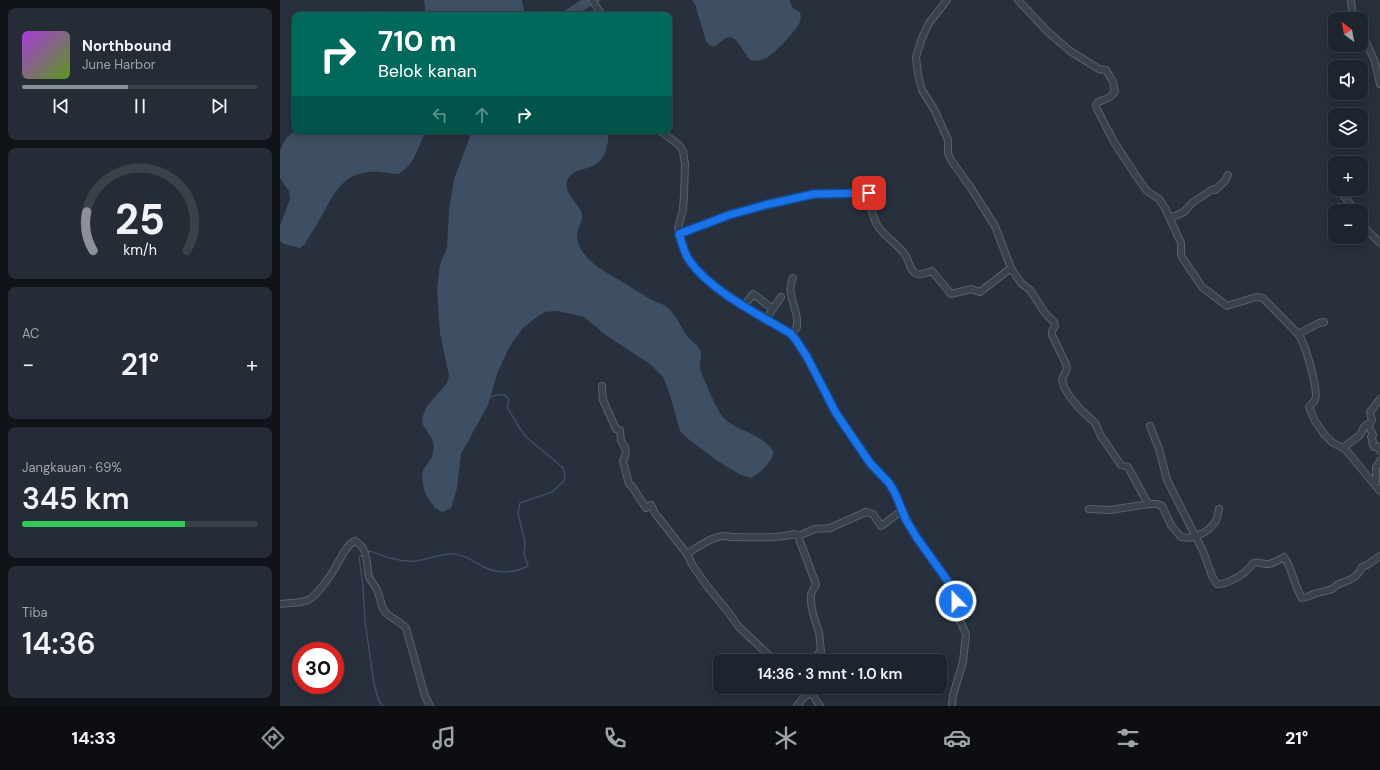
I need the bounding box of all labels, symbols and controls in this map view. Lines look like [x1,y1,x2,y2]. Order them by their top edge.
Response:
north arrow [1328,12,1368,52]
map controls [1328,12,1368,244]
text: 710 m [378,23,456,60]
icon: right [312,28,364,80]
text: Northbound [82,36,171,56]
text: June Harbor [82,56,156,73]
text: Belok kanan [378,59,477,83]
button: sound [1328,60,1368,100]
icon: previous [50,95,72,117]
icon: pause [129,95,151,117]
icon: next [208,95,230,117]
icon: left [429,104,451,126]
icon: ahead [471,104,493,126]
icon: right [513,104,535,126]
button: layers [1328,108,1368,148]
button: + [1328,156,1368,196]
pin [852,176,886,210]
icon: arrive [858,182,880,204]
text: 25 [115,193,165,247]
button: − [1328,204,1368,244]
text: km/h [123,241,157,259]
text: AC [22,325,39,342]
text: 21° [121,345,159,384]
text: − [22,350,34,379]
text: + [246,350,258,379]
text: Jangkauan · 69% [22,459,122,476]
text: 345 km [22,479,129,518]
position arrow [935,580,977,622]
text: Tiba [22,604,48,621]
text: 14:36 [22,624,96,663]
speed limit sign: 30 [292,642,344,694]
text: 14:36 · 3 mnt · 1.0 km [757,664,903,684]
icon: directions [259,724,287,752]
icon: music [430,724,458,752]
icon: phone [601,724,629,752]
icon: climate [772,724,800,752]
icon: car [943,724,971,752]
icon: filters [1114,724,1142,752]
text: 14:33 [71,726,116,750]
text: 21° [1285,726,1308,750]

